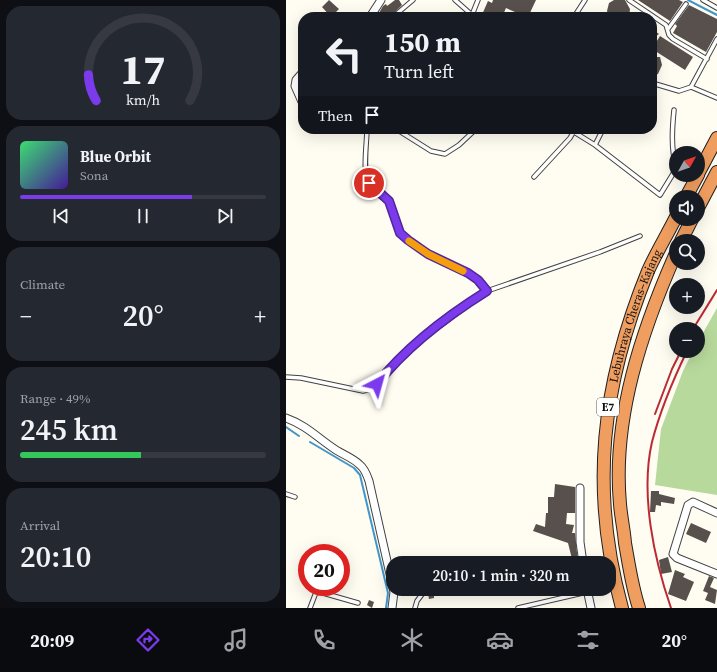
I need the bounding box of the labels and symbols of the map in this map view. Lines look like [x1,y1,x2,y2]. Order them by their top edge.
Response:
north arrow [669,146,705,182]
pin [352,166,386,200]
street label: Lebuhraya Cheras–Kajang [606,246,665,384]
position arrow [356,363,398,405]
road number: E7 [597,398,619,416]
speed limit sign: 20 [298,544,350,596]

